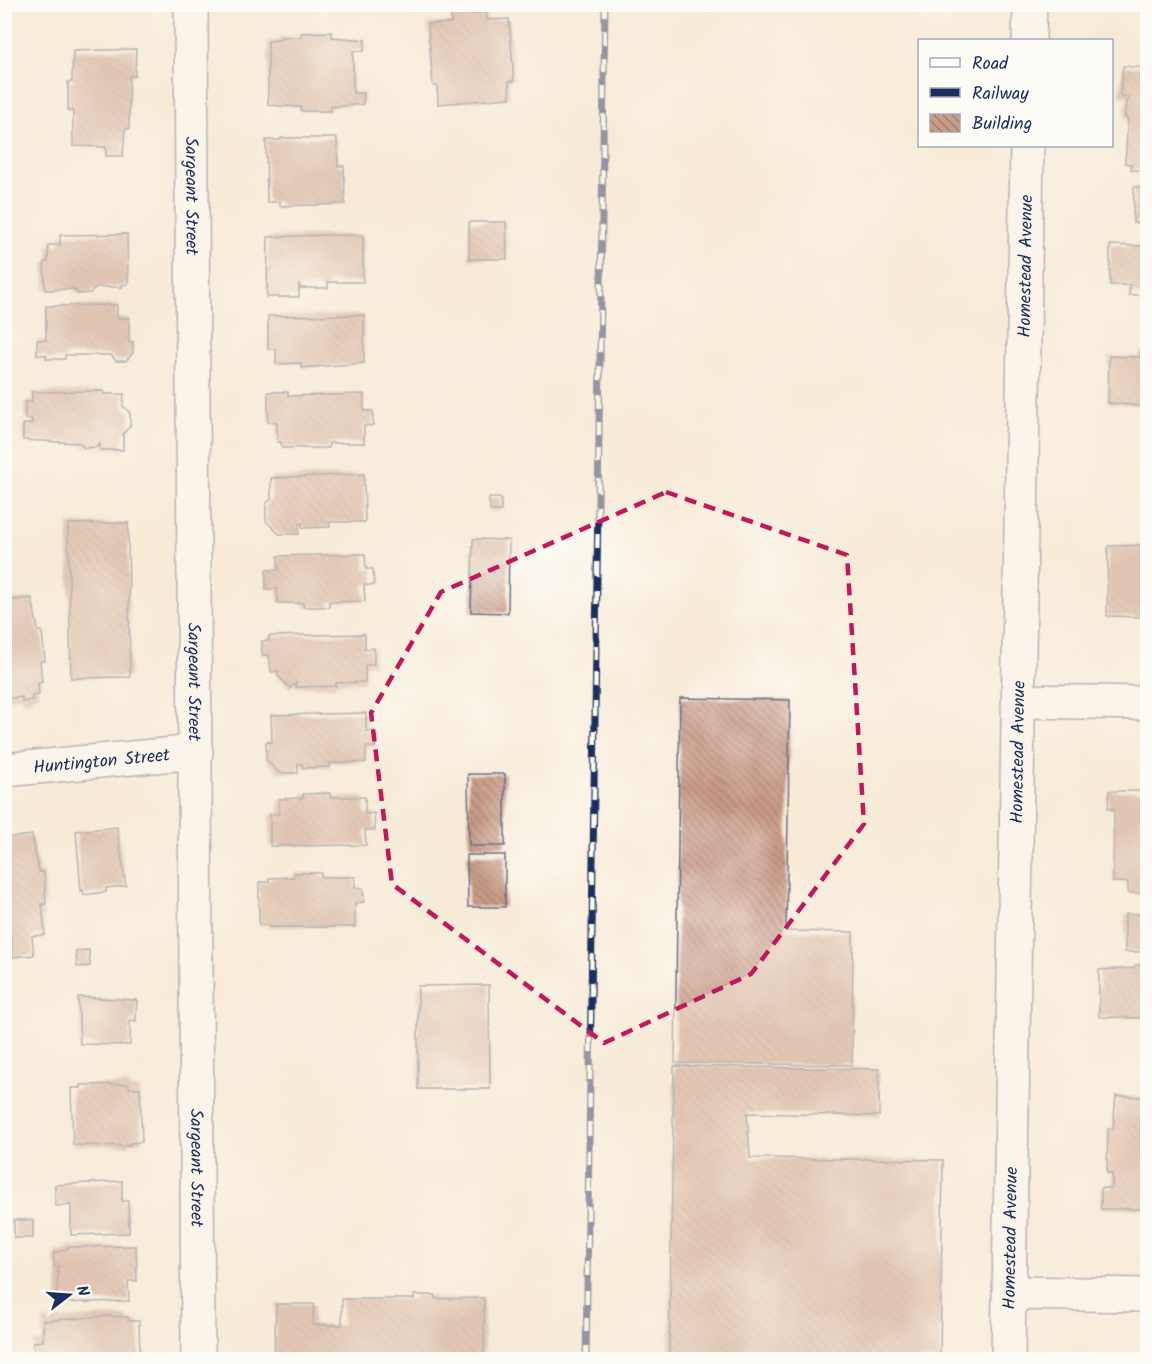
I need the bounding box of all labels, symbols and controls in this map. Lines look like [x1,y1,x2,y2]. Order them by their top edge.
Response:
legend [918,39,1113,147]
text: Road [972,50,1009,79]
text: Railway [972,80,1029,109]
text: Building [972,110,1032,139]
street label: Sargeant Street [176,137,205,256]
street label: Homestead Avenue [1011,194,1042,338]
street label: Sargeant Street [178,623,208,742]
street label: Homestead Avenue [1003,680,1035,824]
street label: Huntington Street [32,741,173,783]
street label: Sargeant Street [181,1109,210,1228]
street label: Homestead Avenue [996,1166,1027,1310]
north arrow [39,1265,99,1325]
text: N [68,1283,95,1300]

